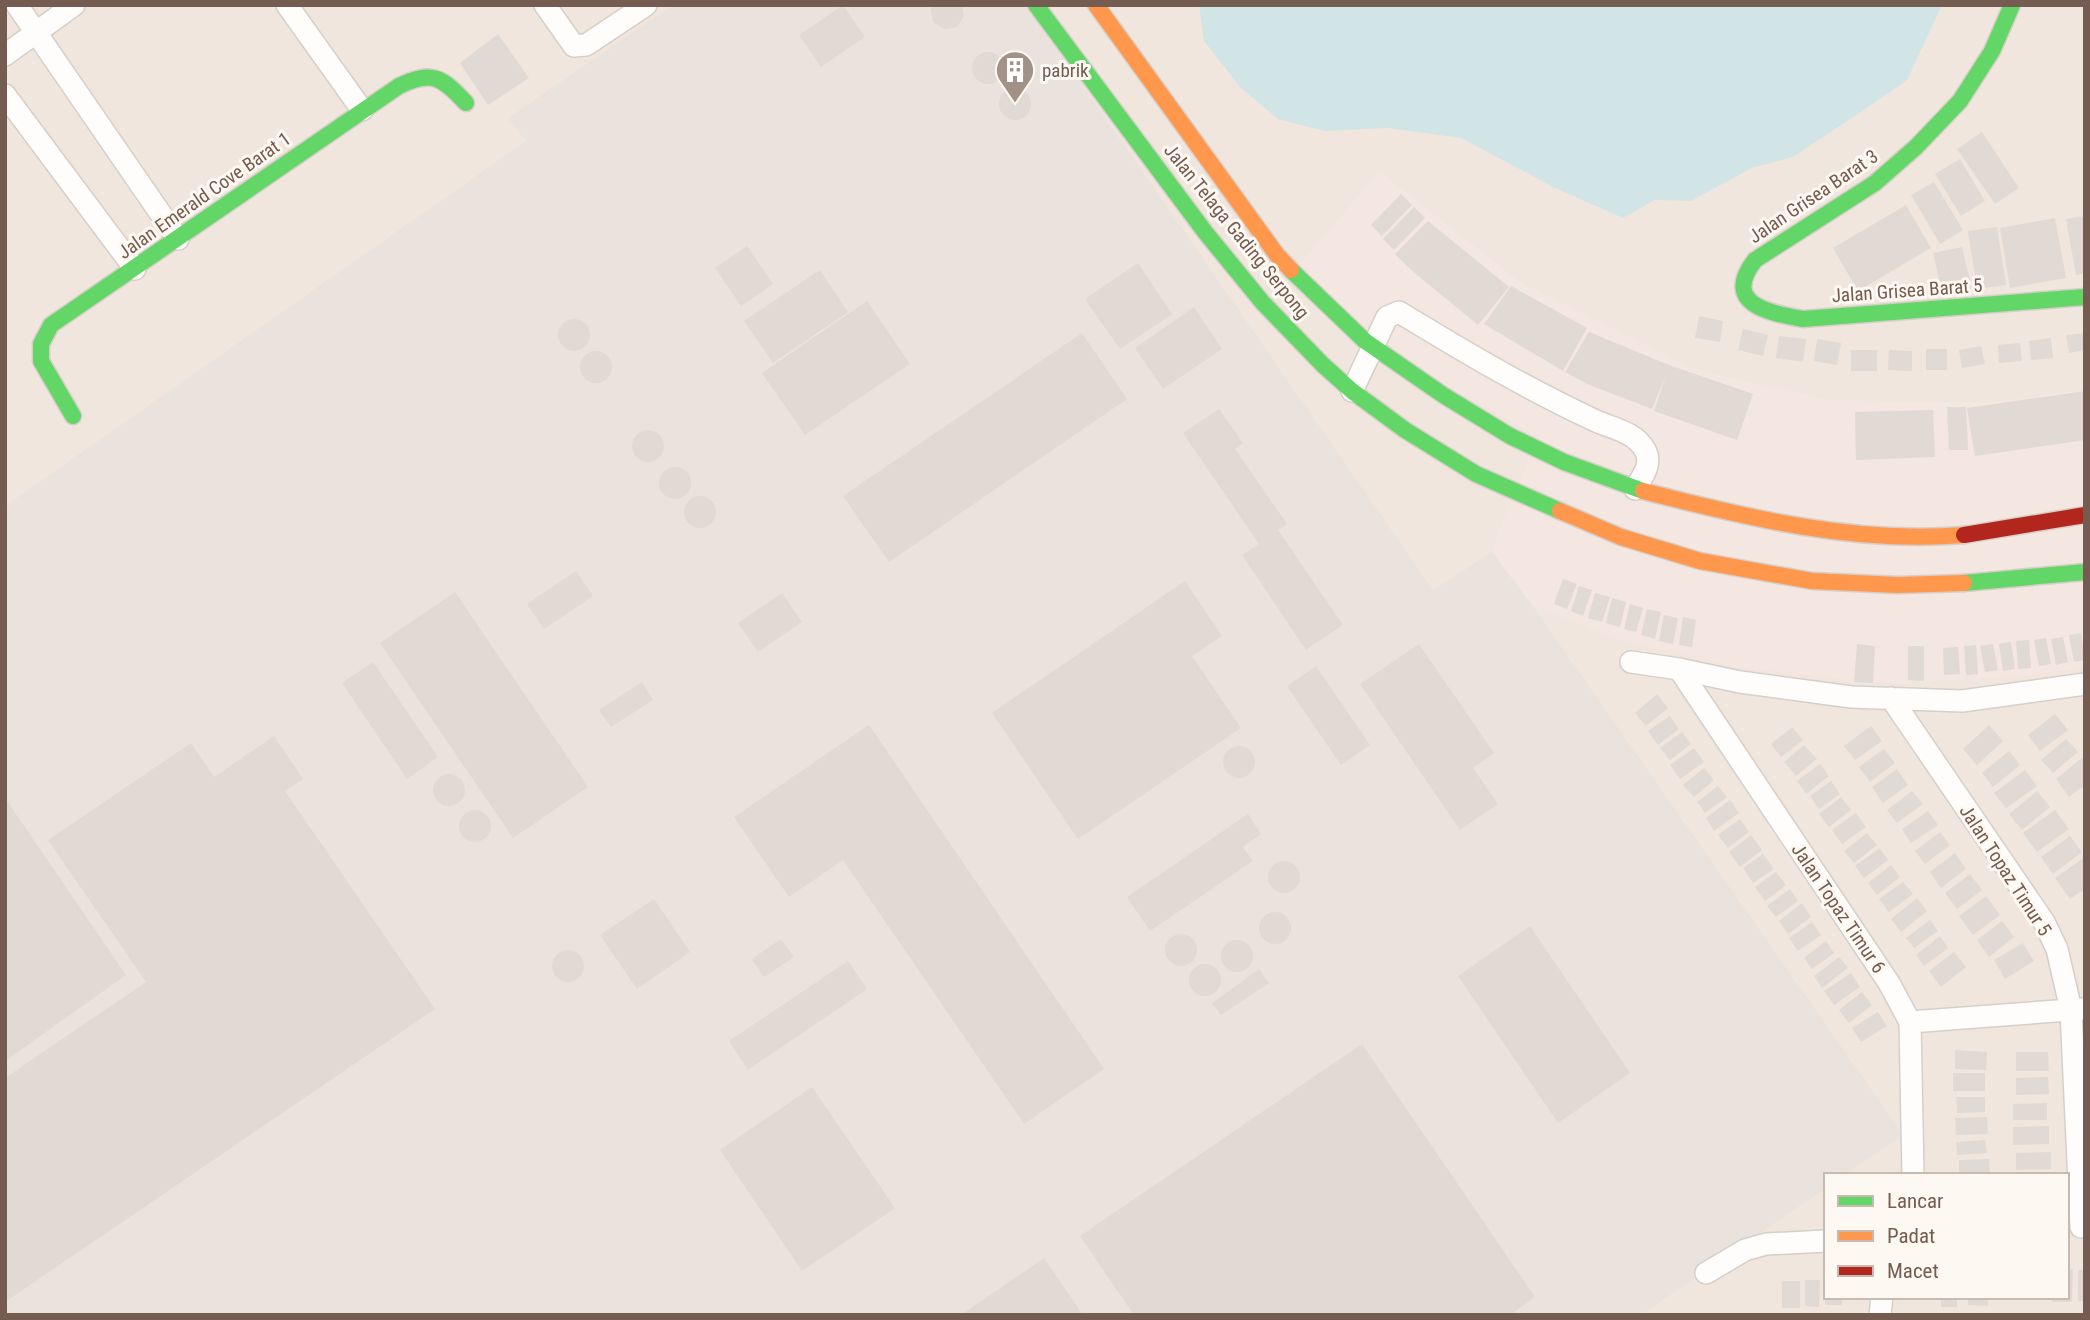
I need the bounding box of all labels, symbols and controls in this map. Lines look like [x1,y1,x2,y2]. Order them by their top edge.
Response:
building icon: pabrik [994,49,1036,104]
place label: pabrik [1042,59,1089,82]
street label: Jalan Emerald Cove Barat 1 [114,127,295,264]
street label: Jalan Telaga Gading Serpong [1159,139,1314,323]
street label: Jalan Grisea Barat 3 [1744,145,1882,248]
street label: Jalan Grisea Barat 5 [1831,274,1983,307]
street label: Jalan Topaz Timur 5 [1955,800,2056,940]
street label: Jalan Topaz Timur 6 [1787,839,1890,978]
legend [1824,1173,2069,1299]
text: Lancar [1887,1189,1943,1213]
text: Padat [1887,1224,1935,1248]
text: Macet [1887,1259,1939,1283]

